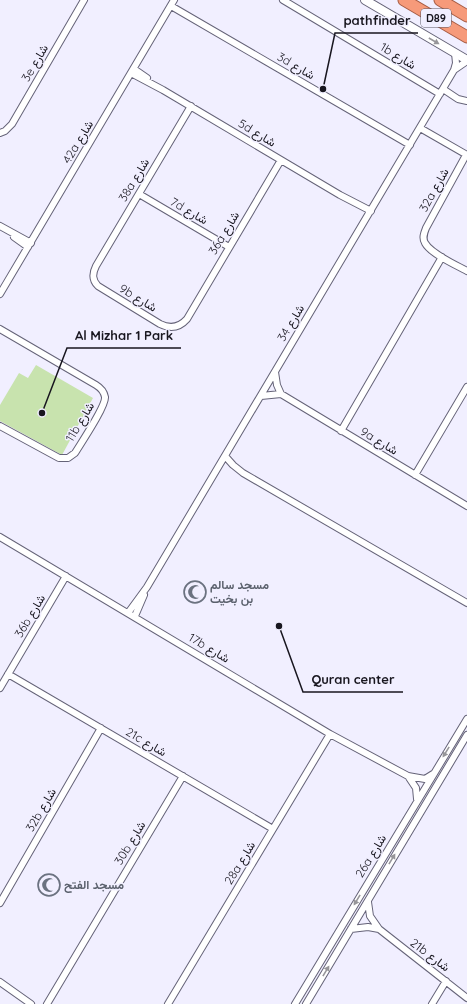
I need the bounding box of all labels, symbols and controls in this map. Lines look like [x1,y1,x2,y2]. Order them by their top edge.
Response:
callout: pathfinder [335,8,418,33]
road number: D89 [421,9,451,27]
text: pathfinder [343,12,411,28]
one-way arrow [429,37,440,44]
street label: 1b شارع [377,39,419,74]
street label: 3e شارع [18,41,53,85]
street label: 3d شارع [274,49,318,84]
street label: 5d شارع [235,116,279,151]
street label: 42a شارع [59,117,98,167]
street label: 38a شارع [115,156,154,205]
street label: 32a شارع [415,165,453,215]
street label: 7d شارع [167,194,211,229]
street label: 36a شارع [205,209,244,258]
street label: 9b شارع [116,280,160,316]
street label: شارع 34 [274,302,309,345]
callout: Al Mizhar 1 Park [67,323,181,348]
text: Al Mizhar 1 Park [75,327,173,343]
street label: 11b شارع [62,399,99,445]
street label: 9a شارع [357,423,401,459]
place label: مسجد سالم بن بخيت [210,577,269,606]
mosque icon: مسجد سالم بن بخيت [182,579,208,605]
street label: 36b شارع [11,592,50,641]
street label: 17b شارع [185,629,233,667]
callout: Quran center [303,667,403,692]
text: Quran center [311,671,395,687]
street label: 21c شارع [122,724,169,761]
one-way arrow [443,746,450,758]
street label: 32b شارع [22,785,61,835]
street label: 30b شارع [111,818,150,868]
street label: 26a شارع [352,831,391,881]
street label: 28a شارع [221,838,260,888]
one-way arrow [389,853,396,865]
mosque icon: مسجد الفتح [36,872,62,898]
place label: مسجد الفتح [64,877,125,893]
one-way arrow [354,894,361,906]
street label: 21b شارع [406,935,453,976]
one-way arrow [322,965,329,977]

